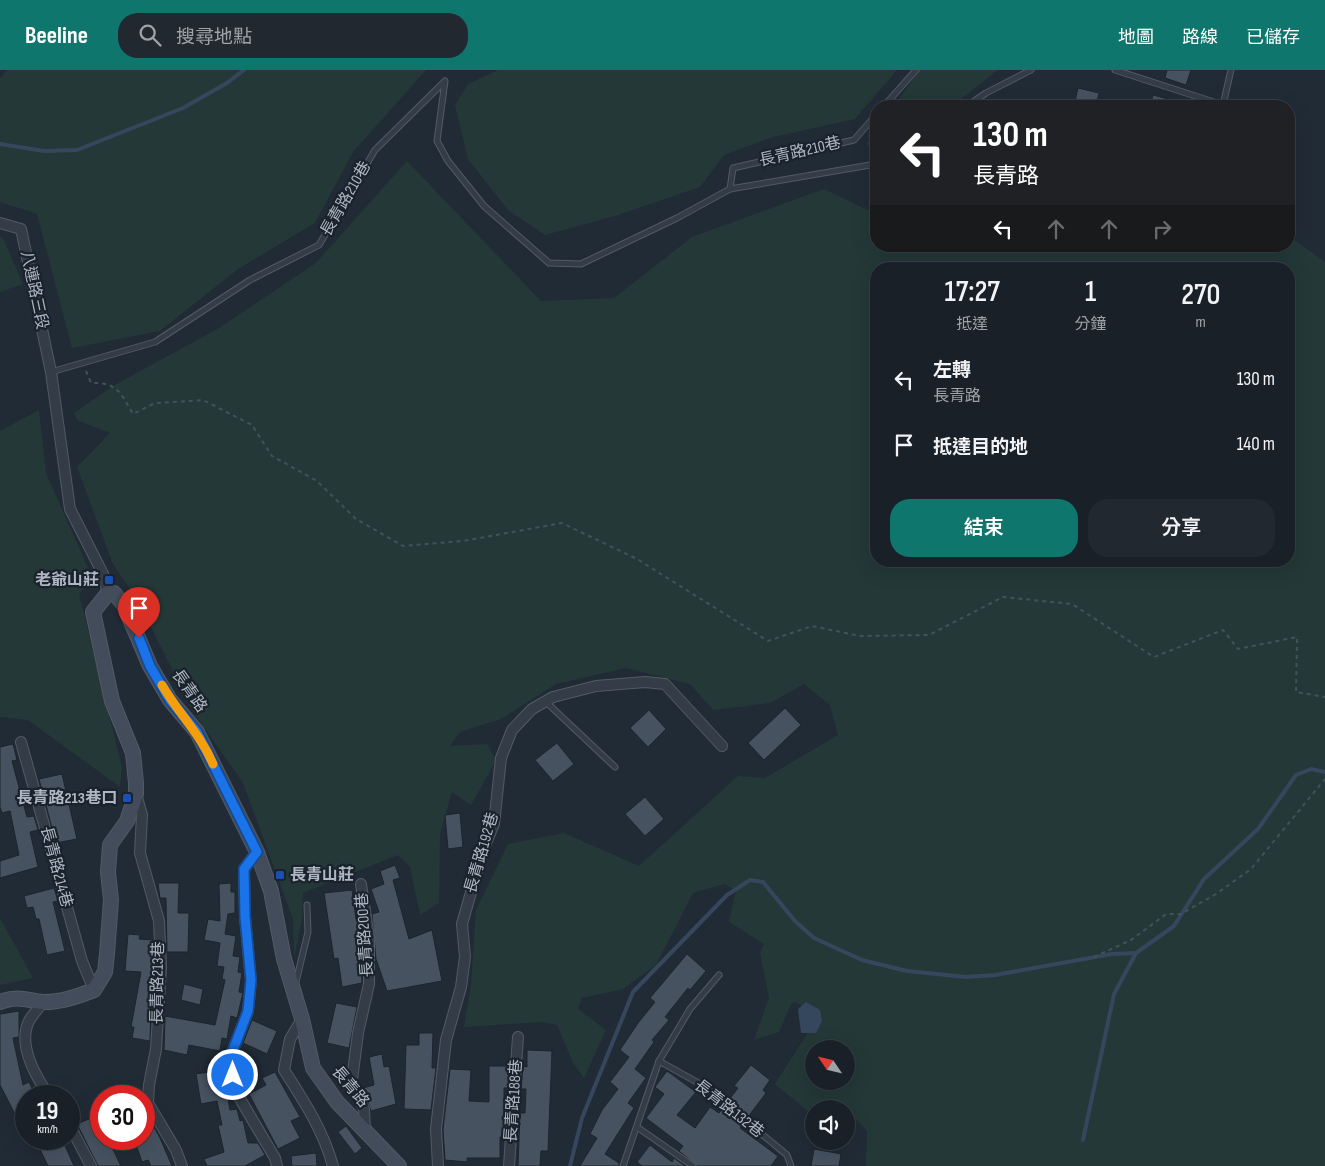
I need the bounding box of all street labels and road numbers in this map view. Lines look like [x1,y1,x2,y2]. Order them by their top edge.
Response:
street label: 長青路210巷 [757,133,843,171]
street label: 長青路210巷 [317,158,375,240]
street label: 八連路三段 [16,249,52,331]
street label: 長青路 [167,666,211,716]
street label: 長青路192巷 [461,810,503,896]
street label: 長青路214巷 [36,824,76,910]
street label: 長青路200巷 [353,892,377,978]
street label: 長青路213巷 [148,941,168,1025]
street label: 長青路188巷 [502,1059,526,1143]
street label: 長青路 [327,1063,373,1111]
street label: 長青路132巷 [690,1076,768,1142]

